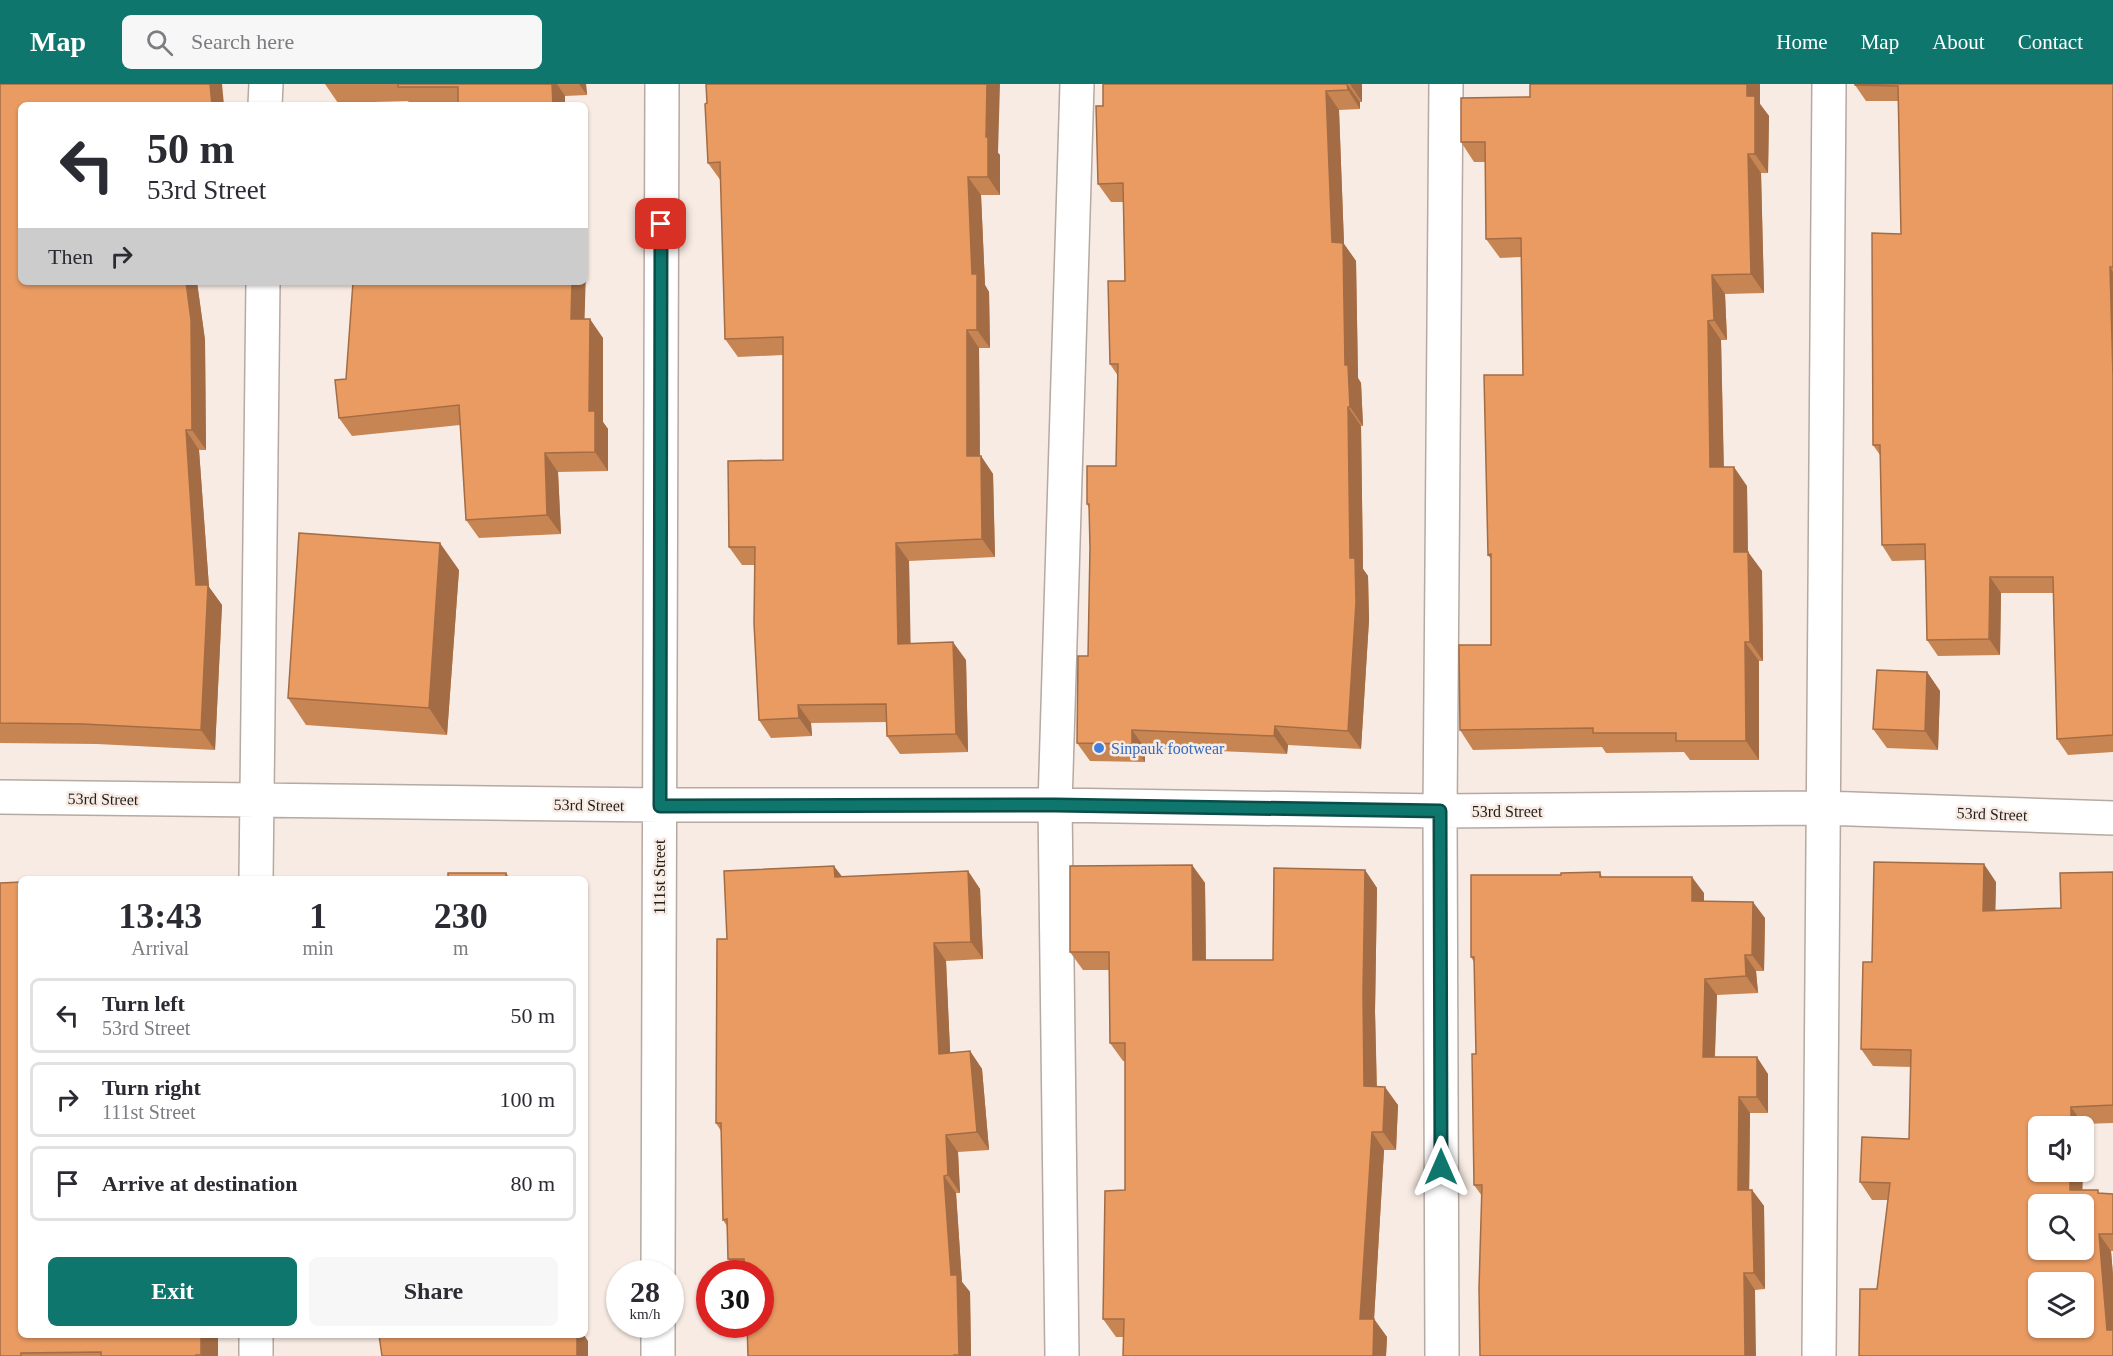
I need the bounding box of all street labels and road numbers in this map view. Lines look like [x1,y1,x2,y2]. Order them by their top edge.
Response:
street label: 53rd Street [68,790,139,808]
street label: 53rd Street [554,796,625,814]
street label: 53rd Street [1472,803,1543,820]
street label: 53rd Street [1956,804,2028,824]
street label: 111st Street [651,839,668,914]

